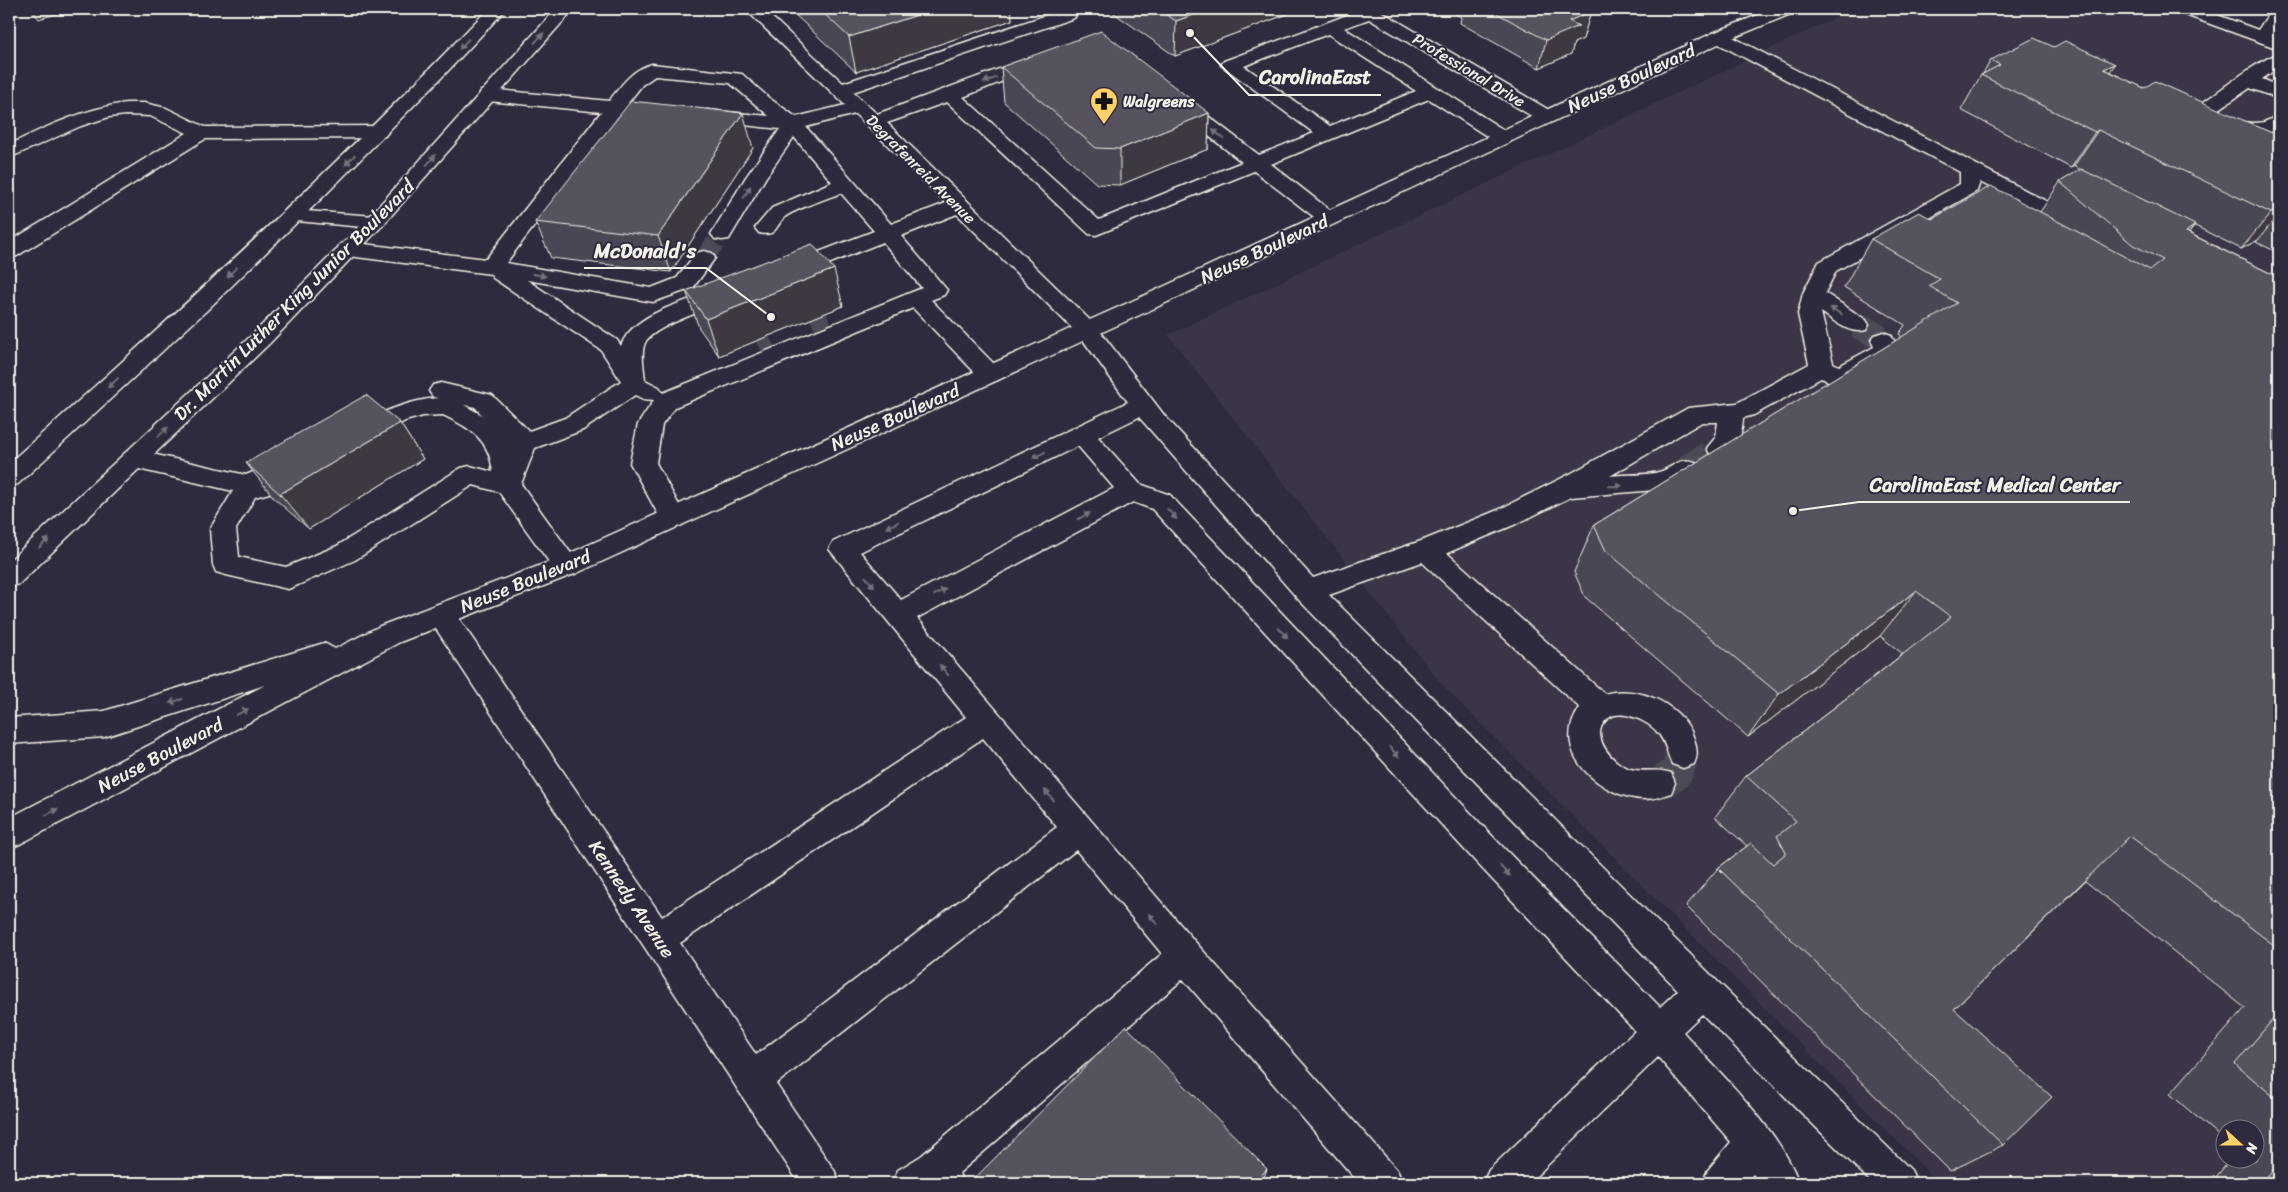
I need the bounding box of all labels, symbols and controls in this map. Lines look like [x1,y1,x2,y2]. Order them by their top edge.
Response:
street label: Professional Drive [1407,25,1531,115]
one-way arrow [533,33,545,45]
street label: Neuse Boulevard [1561,33,1702,122]
one-way arrow [458,38,470,50]
callout: CarolinaEast [1249,60,1381,95]
text: CarolinaEast [1258,60,1371,95]
one-way arrow [983,77,998,84]
pharmacy icon: Walgreens [1089,86,1119,125]
place label: Walgreens [1123,87,1195,116]
street label: Degrafenreid Avenue [859,107,983,231]
one-way arrow [1212,128,1225,139]
one-way arrow [425,153,436,166]
one-way arrow [344,154,356,166]
street label: Dr. Martin Luther King Junior Boulevard [165,170,424,429]
one-way arrow [742,185,751,198]
street label: Neuse Boulevard [1194,204,1335,293]
callout: McDonald's [584,233,706,268]
text: McDonald's [593,234,697,269]
one-way arrow [227,266,239,278]
one-way arrow [532,272,548,280]
one-way arrow [1829,307,1842,316]
street label: Neuse Boulevard [825,373,966,460]
one-way arrow [108,377,120,389]
one-way arrow [157,426,169,438]
one-way arrow [1031,451,1046,459]
callout: CarolinaEast Medical Center [1859,467,2130,502]
text: CarolinaEast Medical Center [1869,468,2122,503]
one-way arrow [1607,481,1623,489]
one-way arrow [1166,508,1178,520]
one-way arrow [1076,512,1091,520]
one-way arrow [885,522,899,530]
one-way arrow [38,537,50,549]
street label: Neuse Boulevard [455,539,596,622]
one-way arrow [864,575,875,588]
one-way arrow [933,588,947,596]
one-way arrow [1277,627,1289,639]
one-way arrow [938,665,950,677]
one-way arrow [169,698,184,705]
street label: Neuse Boulevard [91,707,230,802]
one-way arrow [235,708,250,716]
one-way arrow [1388,746,1400,758]
one-way arrow [1043,788,1054,801]
one-way arrow [45,808,59,816]
street label: Kennedy Avenue [580,833,684,965]
one-way arrow [1499,864,1511,876]
one-way arrow [1148,912,1159,925]
north arrow [2216,1120,2266,1170]
text: N [2238,1139,2265,1158]

